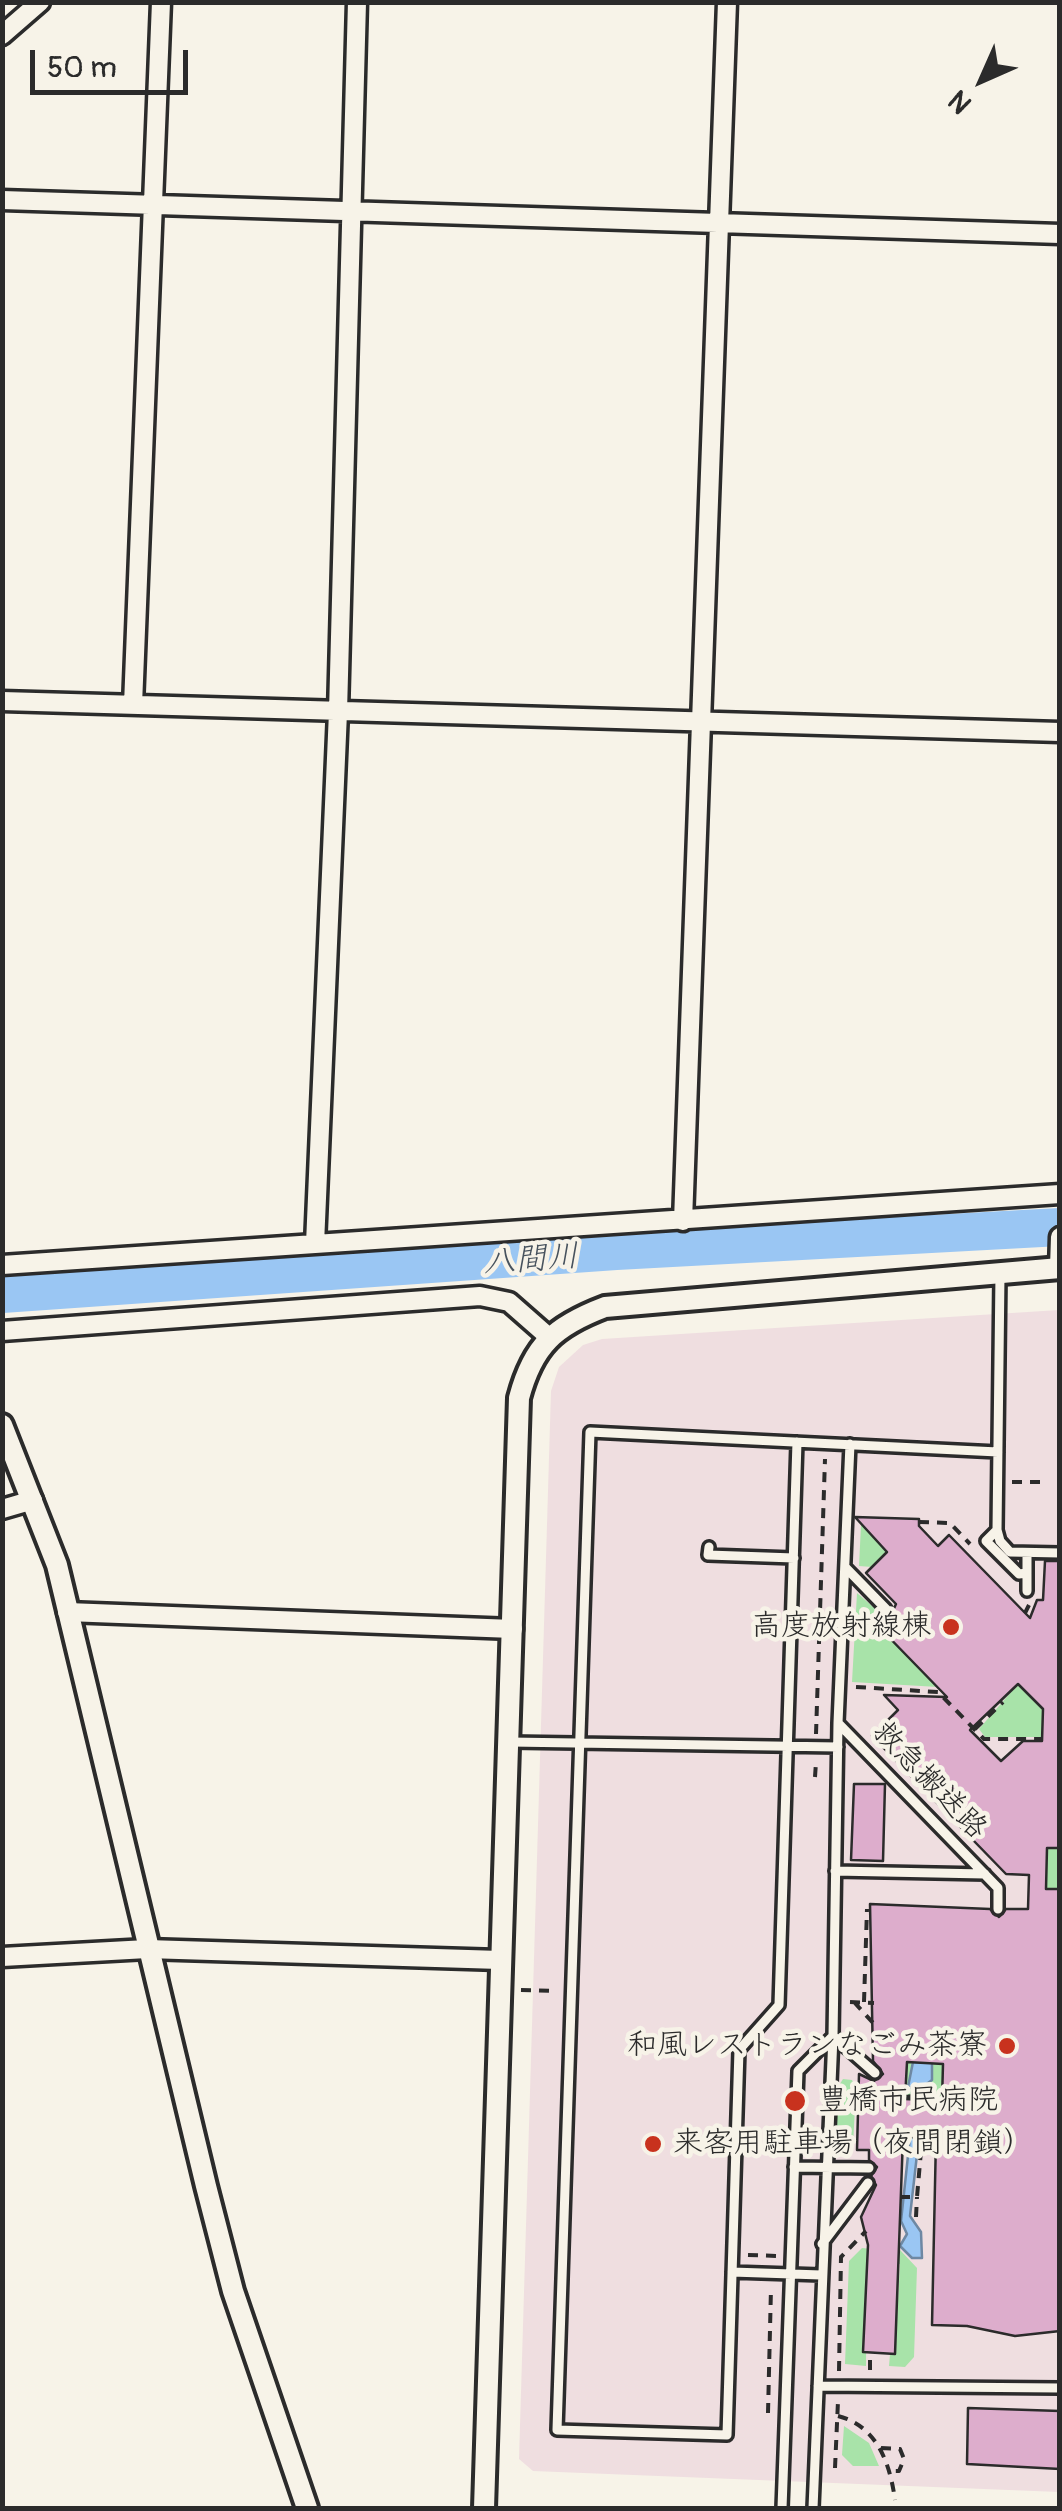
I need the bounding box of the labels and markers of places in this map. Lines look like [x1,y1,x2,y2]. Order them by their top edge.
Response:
place label: 高度放射線棟 [751,1609,931,1645]
marker: 高度放射線棟 [940,1616,962,1638]
place label: 和風レストランなごみ茶寮 [627,2028,987,2064]
marker: 和風レストランなごみ茶寮 [996,2035,1018,2057]
place label: 豊橋市民病院 [818,2083,998,2119]
marker: 豊橋市民病院 [782,2088,808,2114]
place label: 来客用駐車場（夜間閉鎖） [673,2126,1033,2162]
marker: 来客用駐車場（夜間閉鎖） [642,2133,664,2155]

